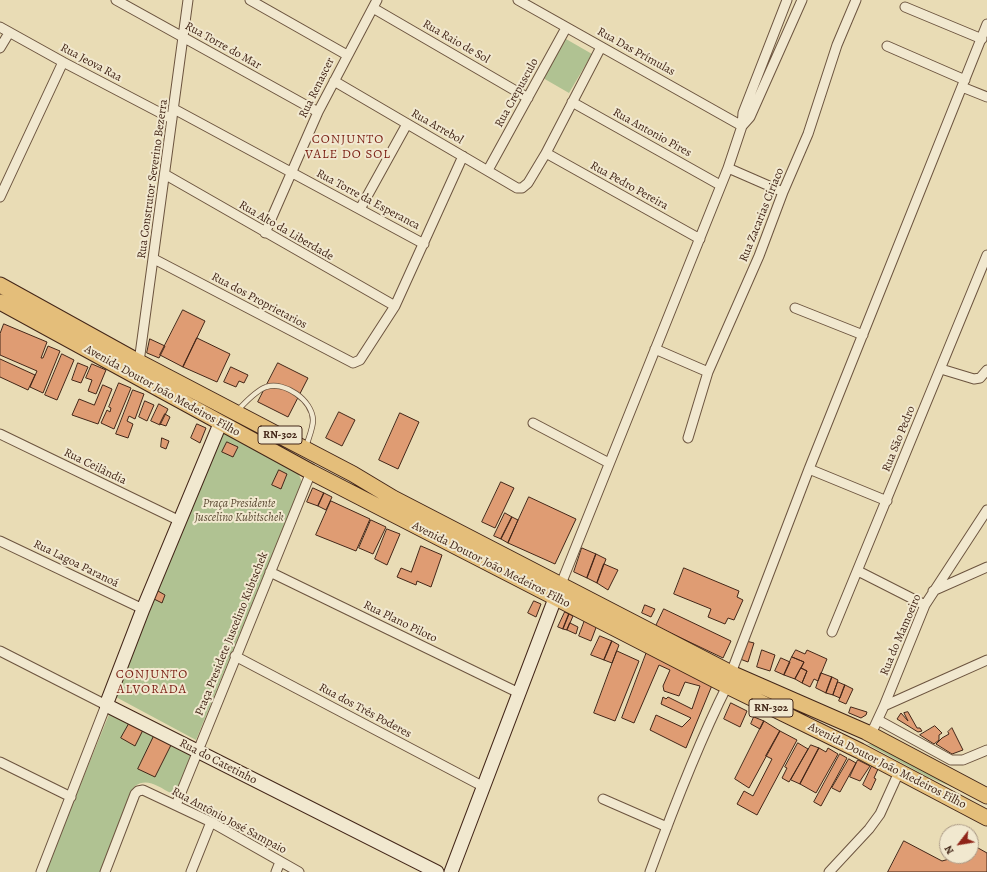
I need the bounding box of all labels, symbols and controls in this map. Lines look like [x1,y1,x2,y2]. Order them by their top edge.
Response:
street label: Rua Raio de Sol [420,17,492,67]
street label: Rua Torre do Mar [182,19,264,73]
street label: Rua Das Prímulas [594,25,678,79]
street label: Rua Jeova Raa [58,41,124,85]
street label: Rua Renascer [296,55,338,121]
street label: Rua Crepusculo [492,56,542,130]
street label: Rua Construtor Severino Bezerra [135,98,171,260]
street label: Rua Antonio Pires [610,105,694,161]
street label: Rua Arrebol [408,106,466,148]
district label: CONJUNTO VALE DO SOL [305,132,391,163]
street label: Rua Pedro Pereira [588,159,670,213]
street label: Rua Zacarias Ciriaco [737,166,787,264]
street label: Rua Torre da Esperanca [314,167,422,233]
street label: Rua Alto da Liberdade [236,198,336,264]
street label: Rua dos Proprietarios [209,270,309,332]
street label: Avenida Doutor João Medeiros Filho [82,342,242,440]
street label: Rua São Pedro [879,404,919,474]
road number: RN-302 [258,426,302,444]
street label: Rua Ceilândia [61,446,129,488]
park label: Praça Presidente Juscelino Kubitschek [194,497,284,525]
street label: Avenida Doutor João Medeiros Filho [410,519,572,611]
street label: Rua Lagoa Paranoá [31,537,121,591]
street label: Praça Presidete Juscelino Kubtschek [192,550,272,718]
street label: Rua do Mamoeiro [877,592,925,678]
street label: Rua Plano Piloto [361,598,439,646]
district label: CONJUNTO ALVORADA [116,667,188,698]
street label: Rua dos Três Poderes [316,681,414,741]
road number: RN-302 [749,699,793,717]
street label: Avenida Doutor João Medeiros Filho [806,720,968,812]
street label: Rua do Catetinho [177,736,259,788]
street label: Rua Antônio José Sampaio [169,785,289,857]
north arrow [939,824,979,864]
text: N [941,843,958,857]

